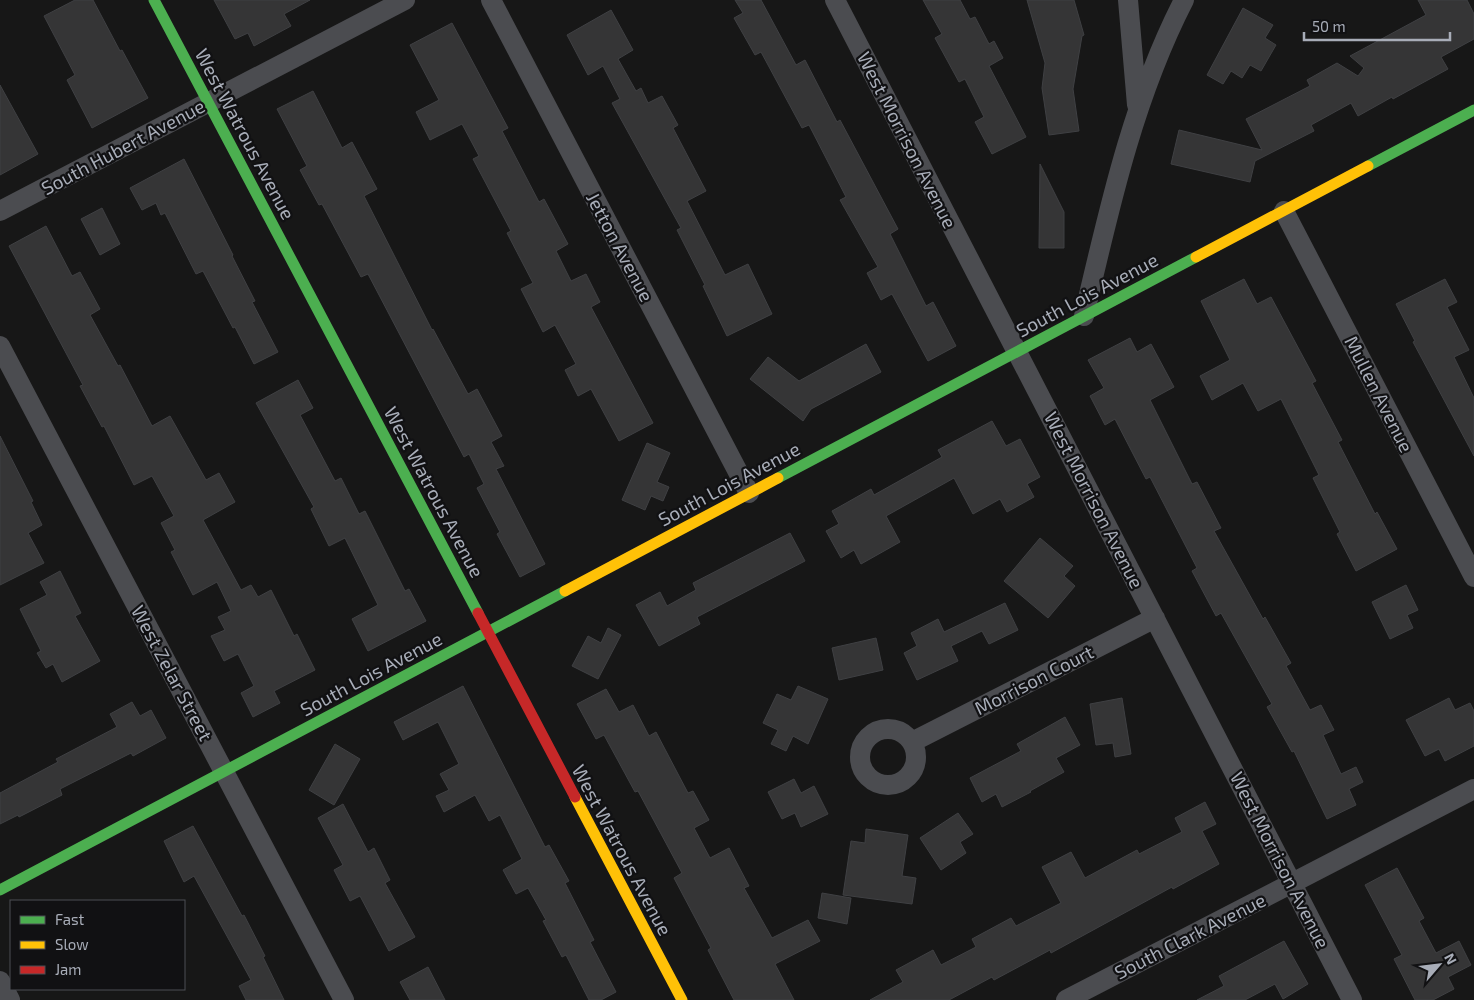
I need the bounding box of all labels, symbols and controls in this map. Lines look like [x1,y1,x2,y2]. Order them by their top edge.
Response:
scale bar [1304,10,1450,42]
text: 50 m [1312,17,1346,35]
street label: West Watrous Avenue [191,44,300,223]
street label: West Morrison Avenue [853,48,962,232]
street label: South Hubert Avenue [37,94,208,199]
street label: Jetton Avenue [582,188,659,305]
street label: South Lois Avenue [1012,248,1162,342]
street label: Mullen Avenue [1340,332,1419,456]
street label: West Watrous Avenue [380,402,489,581]
street label: West Morrison Avenue [1040,408,1149,592]
street label: South Lois Avenue [654,437,804,531]
street label: West Zelar Street [127,601,218,745]
street label: South Lois Avenue [296,627,446,721]
street label: Morrison Court [970,640,1097,719]
street label: West Watrous Avenue [568,760,677,939]
street label: West Morrison Avenue [1226,768,1335,952]
street label: South Clark Avenue [1110,888,1269,984]
legend [10,900,185,990]
text: Fast [55,910,85,928]
text: Slow [55,935,89,953]
north arrow [1414,940,1464,990]
text: N [1441,950,1461,967]
text: Jam [55,960,81,978]

